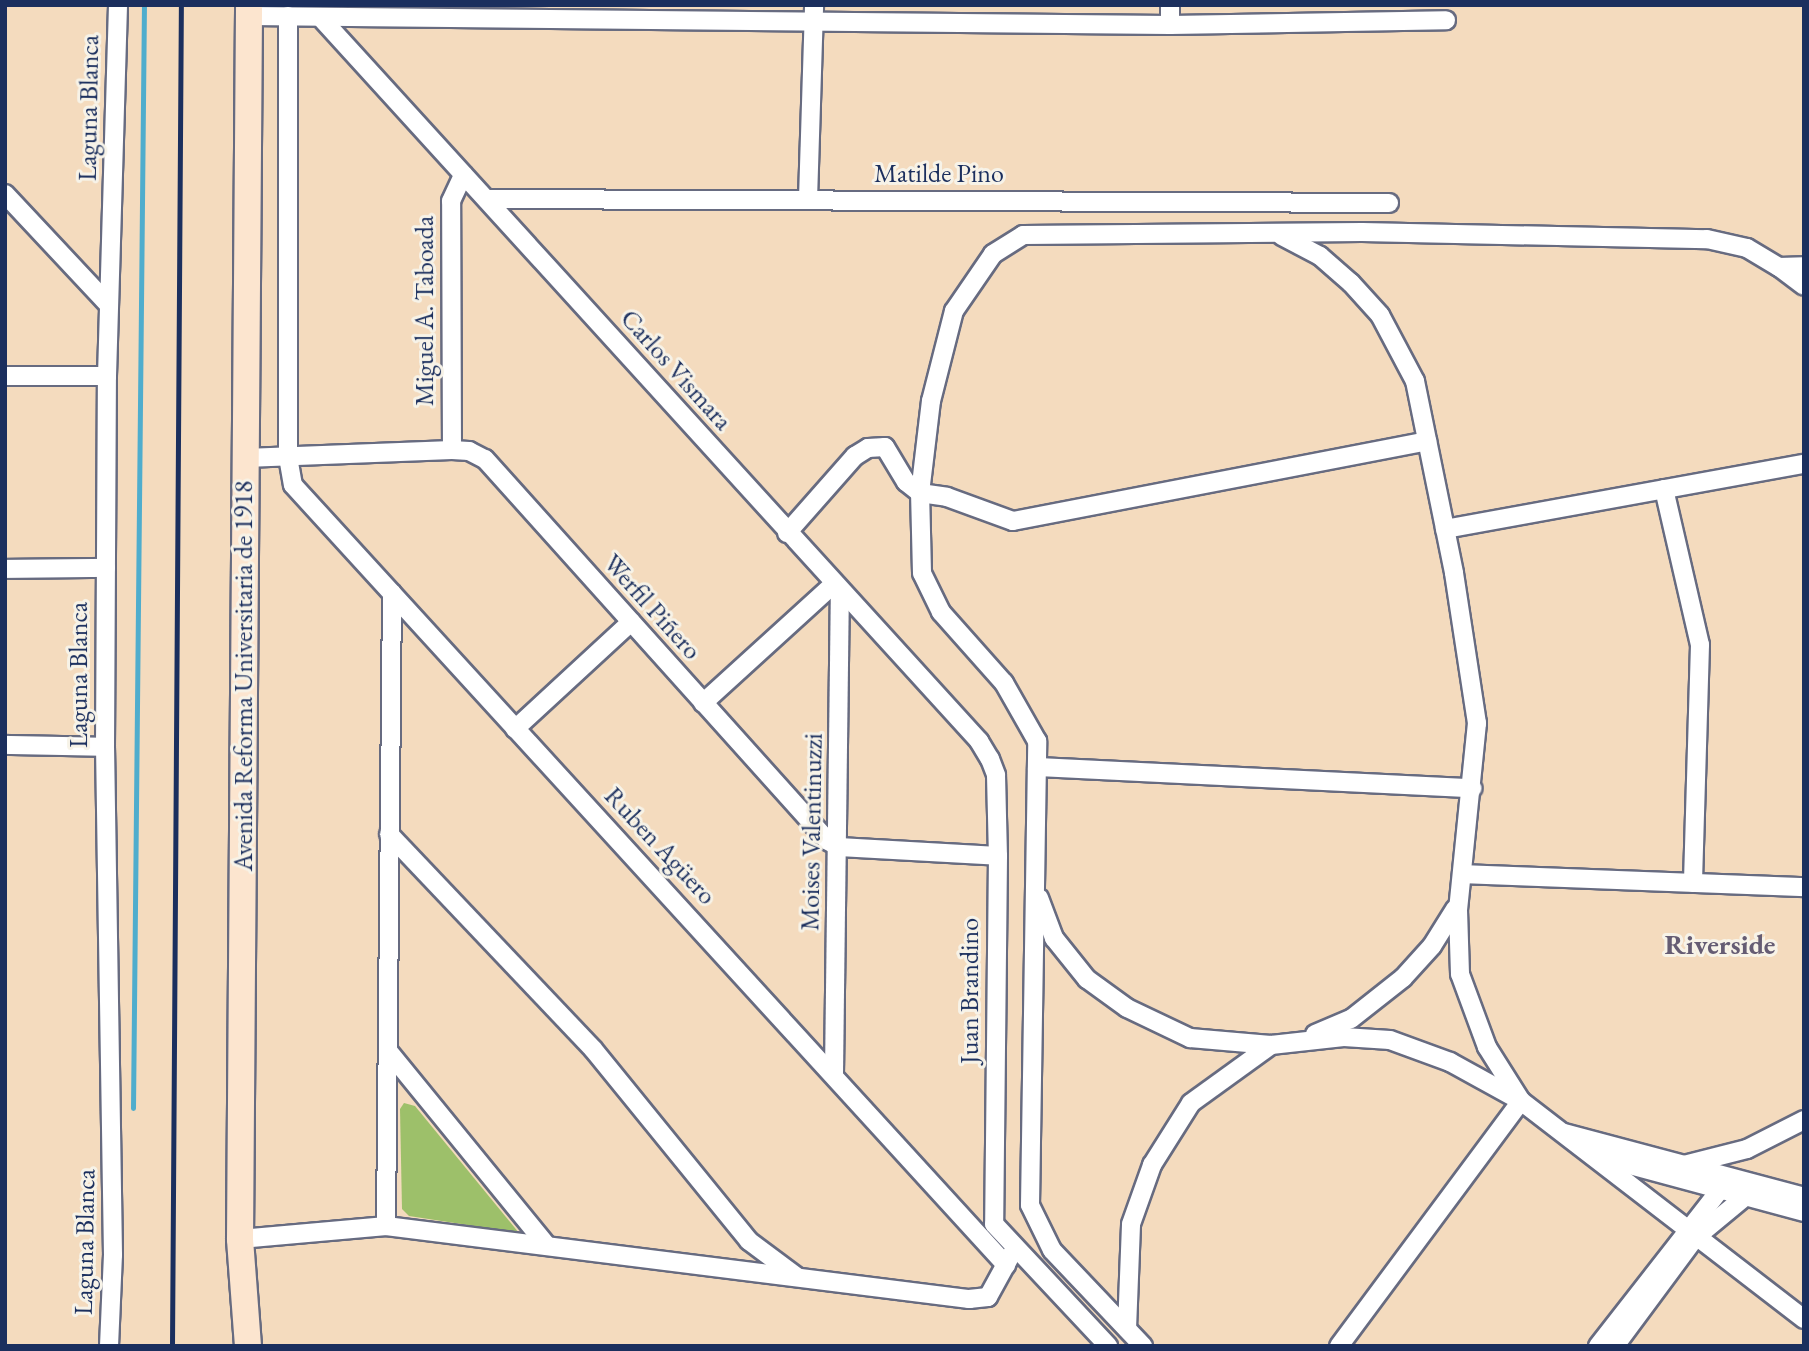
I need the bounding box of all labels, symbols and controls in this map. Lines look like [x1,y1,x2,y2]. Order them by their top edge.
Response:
street label: Laguna Blanca [72,35,106,181]
street label: Matilde Pino [874,158,1004,190]
street label: Miguel A. Taboada [409,216,441,406]
street label: Carlos Vismara [614,303,738,437]
street label: Avenida Reforma Universitaria de 1918 [228,481,260,871]
street label: Werfil Piñero [597,548,707,666]
street label: Laguna Blanca [63,602,95,748]
street label: Moises Valentinuzzi [795,733,829,931]
street label: Ruben Agüero [598,781,722,911]
street label: Juan Brandino [954,918,986,1064]
district label: Riverside [1665,927,1775,961]
street label: Laguna Blanca [68,1169,102,1315]

